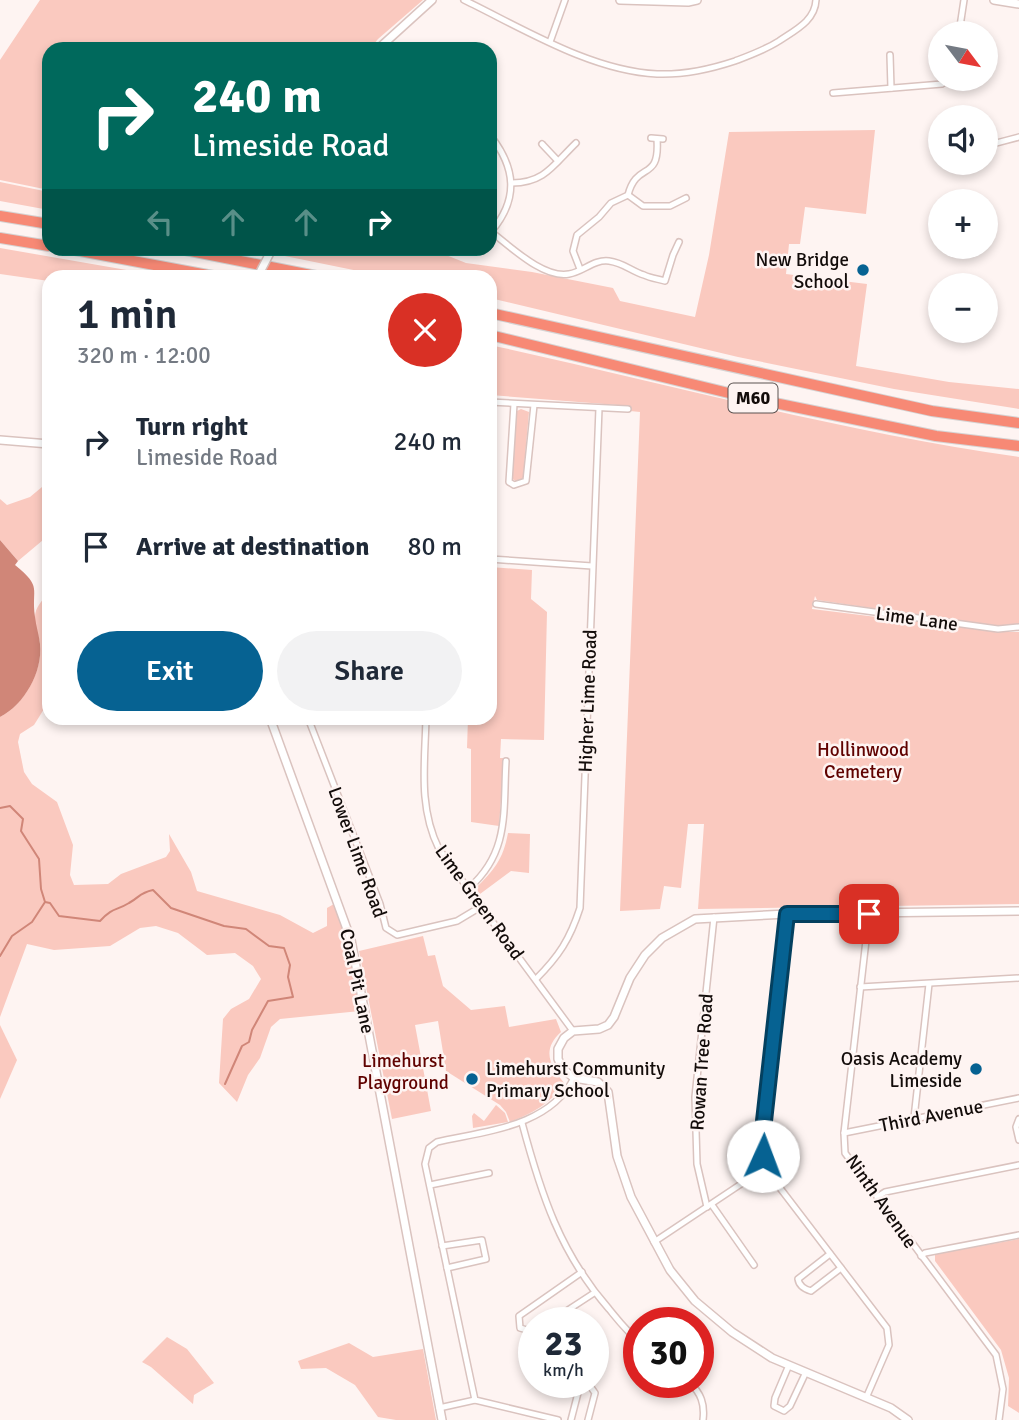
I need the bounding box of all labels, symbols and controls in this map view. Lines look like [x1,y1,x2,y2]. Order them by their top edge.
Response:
north arrow [928,21,998,91]
map controls [928,21,998,343]
text: 240 m [192,66,322,126]
icon: right [77,70,168,161]
button: sound [928,105,998,175]
text: Limeside Road [192,126,390,165]
button: + [928,189,998,259]
icon: left [141,203,179,241]
icon: ahead [214,203,252,241]
icon: ahead [287,203,325,241]
icon: right [360,203,398,241]
place label: New Bridge School [756,248,849,294]
marker: New Bridge School [855,262,871,278]
button: − [928,273,998,343]
text: 1 min [77,289,178,340]
button: close [388,293,462,367]
text: 320 m · 12:00 [77,341,211,370]
road number: M60 [728,384,778,412]
text: Turn right [136,411,248,443]
icon: right [77,423,115,461]
text: 240 m [393,426,462,458]
text: Limeside Road [136,443,278,472]
icon: arrive [77,528,115,566]
text: Arrive at destination [136,531,369,563]
text: 80 m [407,531,462,563]
street label: Lime Lane [874,601,960,637]
street label: Higher Lime Road [574,629,602,773]
button: Exit [77,631,263,711]
button: Share [277,631,462,711]
park label: Hollinwood Cemetery [817,738,909,784]
street label: Lower Lime Road [322,784,392,921]
street label: Lime Green Road [429,840,529,965]
pin [839,884,899,944]
icon: arrive [850,895,888,933]
street label: Coal Pit Lane [334,927,380,1036]
street label: Rowan Tree Road [685,993,719,1131]
place label: Oasis Academy Limeside [841,1047,962,1093]
park label: Limehurst Playground [357,1049,449,1095]
place label: Limehurst Community Primary School [486,1057,665,1103]
marker: Oasis Academy Limeside [968,1061,984,1077]
marker: Limehurst Community Primary School [464,1071,480,1087]
street label: Third Avenue [877,1094,985,1138]
position arrow [726,1119,800,1193]
street label: Ninth Avenue [840,1150,922,1253]
speed limit sign: 30 [623,1307,714,1398]
text: 23 [545,1322,582,1365]
text: km/h [543,1359,584,1381]

